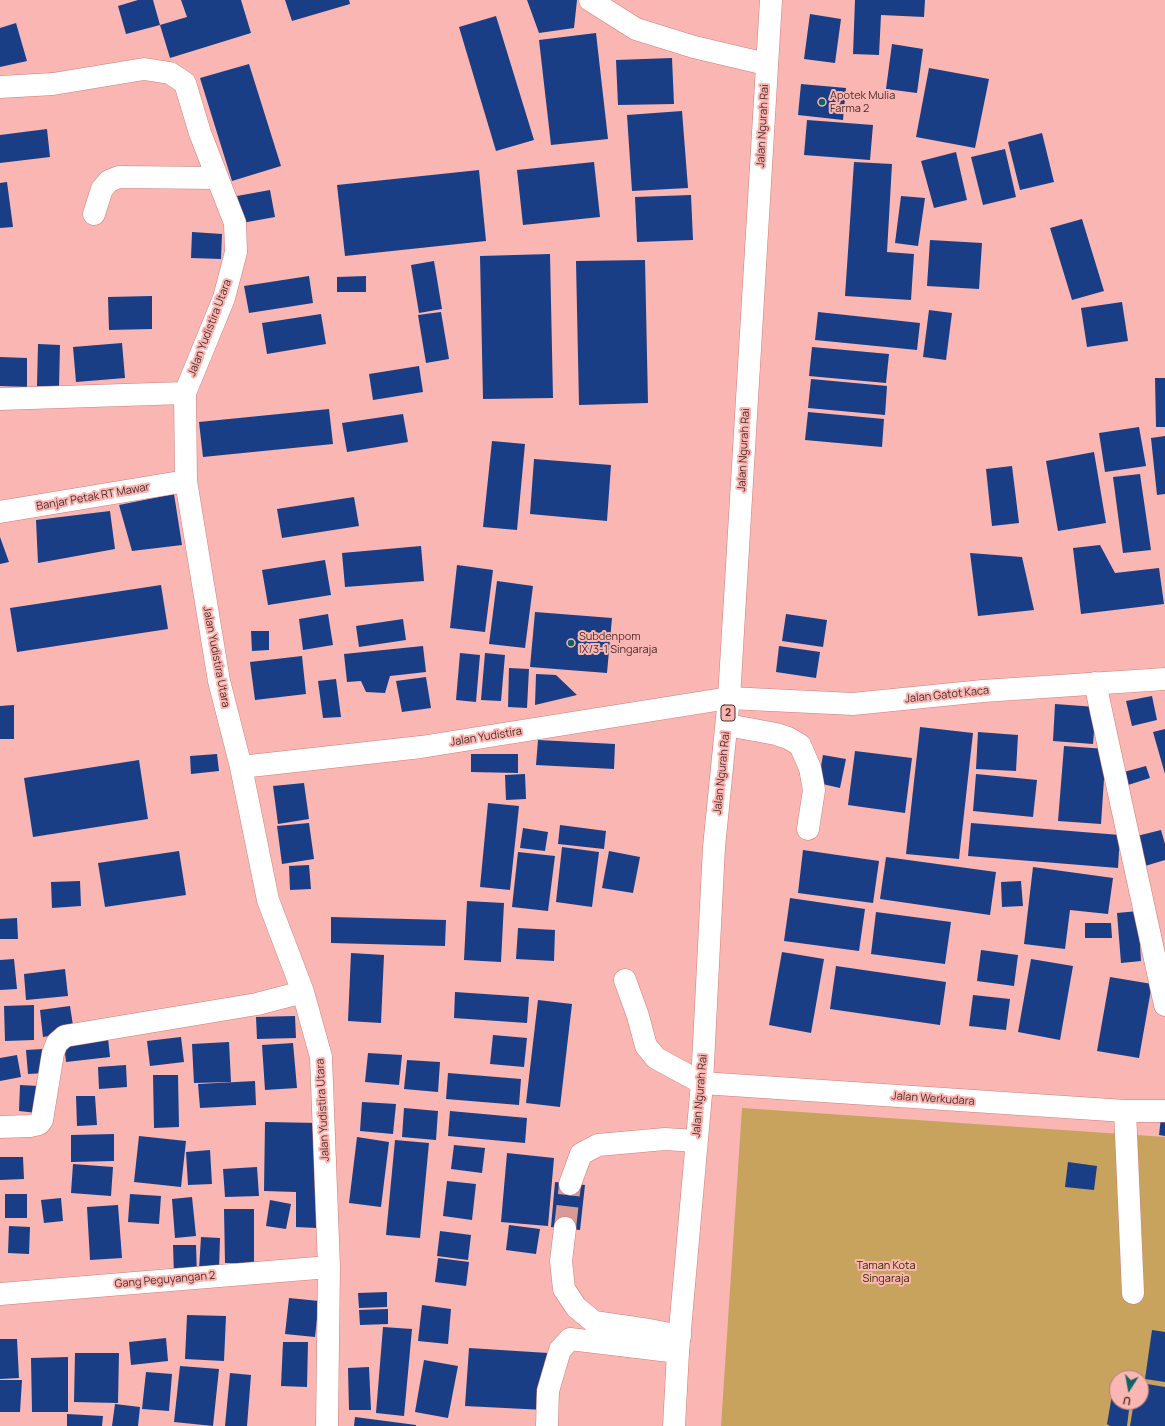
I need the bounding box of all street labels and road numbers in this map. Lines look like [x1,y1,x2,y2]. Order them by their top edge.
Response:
street label: Jalan Ngurah Rai [754,84,772,168]
street label: Jalan Yudistira Utara [185,278,235,378]
street label: Jalan Ngurah Rai [735,408,753,492]
street label: Banjar Petak RT Mawar [35,481,151,513]
street label: Jalan Yudistira Utara [200,605,232,709]
street label: Jalan Gatot Kaca [904,684,990,706]
road number: 2 [721,705,735,721]
street label: Jalan Yudistira [449,725,523,749]
street label: Jalan Ngurah Rai [711,731,733,815]
street label: Jalan Ngurah Rai [690,1054,710,1138]
street label: Jalan Yudistira Utara [314,1058,332,1162]
street label: Jalan Werkudara [891,1090,975,1108]
street label: Gang Peguyangan 2 [114,1269,216,1291]

